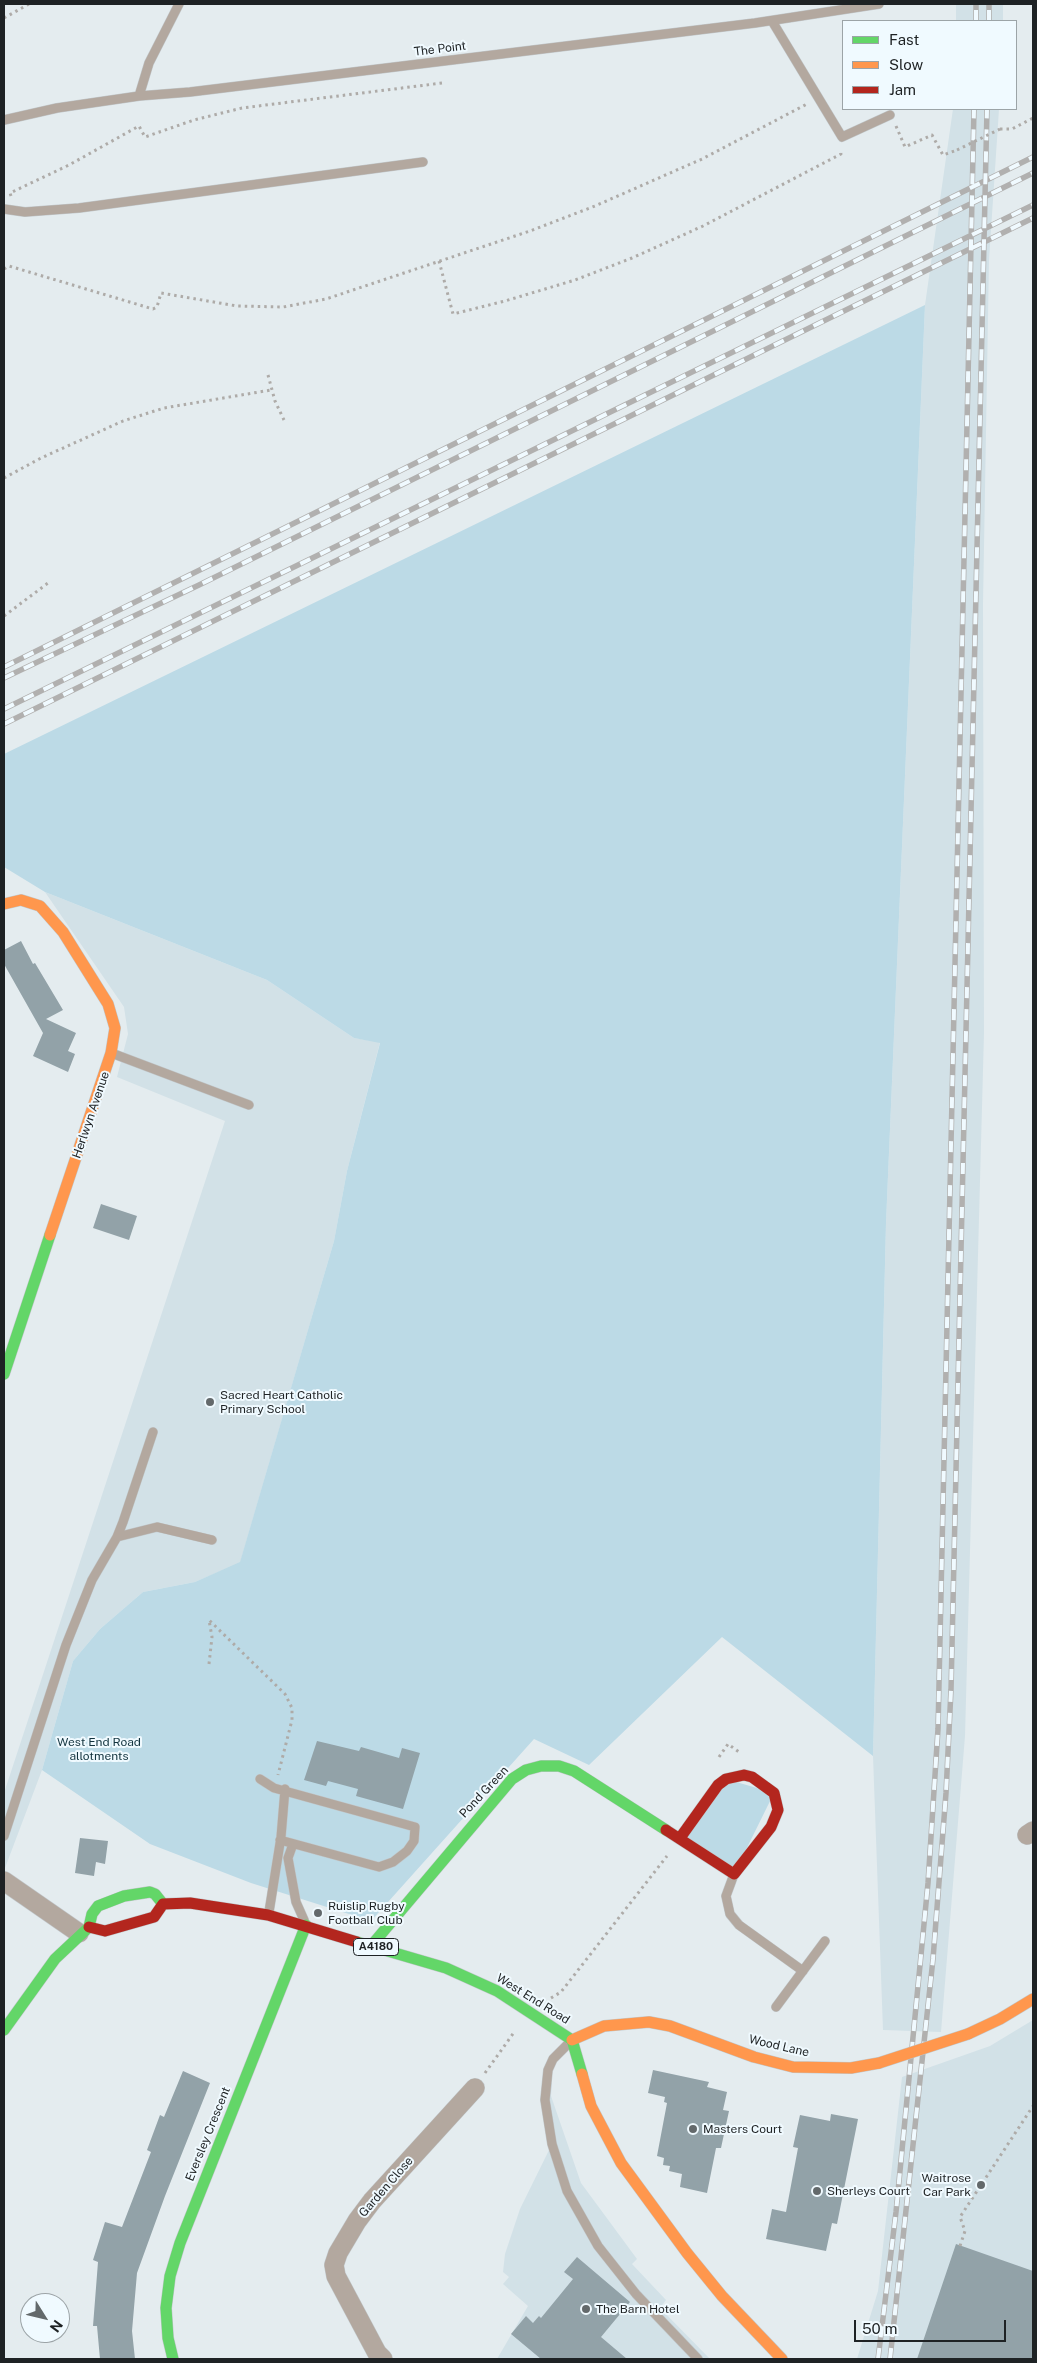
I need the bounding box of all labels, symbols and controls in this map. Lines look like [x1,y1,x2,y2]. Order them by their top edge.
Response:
legend [842,20,1017,110]
text: Fast [889,31,919,48]
street label: The Point [413,39,467,59]
text: Slow [889,56,923,73]
text: Jam [889,81,916,98]
street label: Herlwyn Avenue [69,1070,113,1160]
place label: Sacred Heart Catholic Primary School [220,1388,343,1416]
marker: Sacred Heart Catholic Primary School [204,1396,216,1408]
park label: West End Road allotments [57,1735,141,1763]
street label: Pond Green [456,1763,512,1821]
place label: Ruislip Rugby Football Club [328,1899,405,1927]
marker: Ruislip Rugby Football Club [312,1907,324,1919]
road number: A4180 [354,1938,398,1955]
street label: West End Road [494,1971,572,2027]
street label: Wood Lane [747,2032,811,2060]
street label: Eversley Crescent [183,2085,233,2183]
place label: Masters Court [703,2122,782,2136]
marker: Masters Court [687,2123,699,2135]
street label: Garden Close [356,2154,416,2220]
place label: Waitrose Car Park [922,2171,971,2199]
marker: Waitrose Car Park [975,2179,987,2191]
place label: Sherleys Court [827,2184,910,2198]
marker: Sherleys Court [811,2185,823,2197]
north arrow [20,2293,70,2343]
place label: The Barn Hotel [596,2302,680,2316]
marker: The Barn Hotel [580,2303,592,2315]
scale bar [857,2310,1010,2342]
text: N [47,2317,66,2335]
text: 50 m [862,2320,897,2337]

